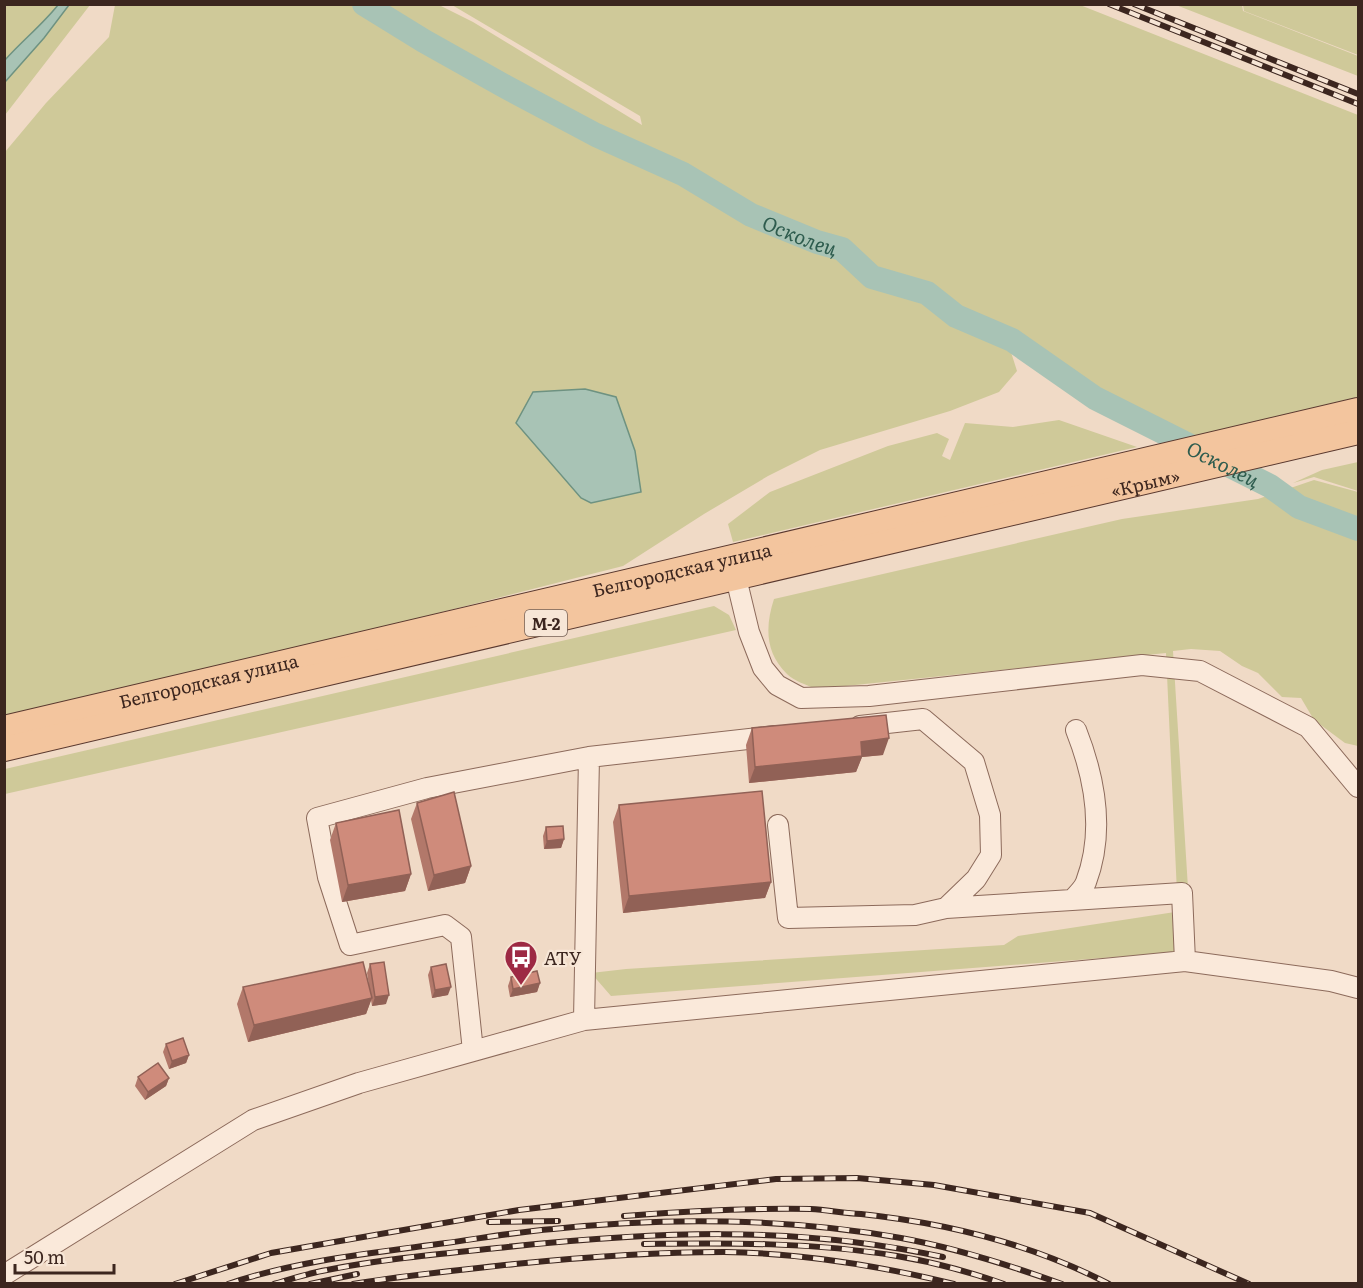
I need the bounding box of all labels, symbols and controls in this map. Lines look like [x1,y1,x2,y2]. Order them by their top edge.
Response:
water label: Осколец [758,206,841,262]
water label: Осколец [1182,432,1266,494]
street label: «Крым» [1108,461,1182,503]
street label: Белгородская улица [589,535,774,603]
road number: М-2 [525,610,567,636]
street label: Белгородская улица [116,646,301,714]
bus stop icon: АТУ [503,939,539,986]
place label: АТУ [544,944,582,971]
scale bar [15,1237,114,1275]
text: 50 m [24,1243,65,1270]

